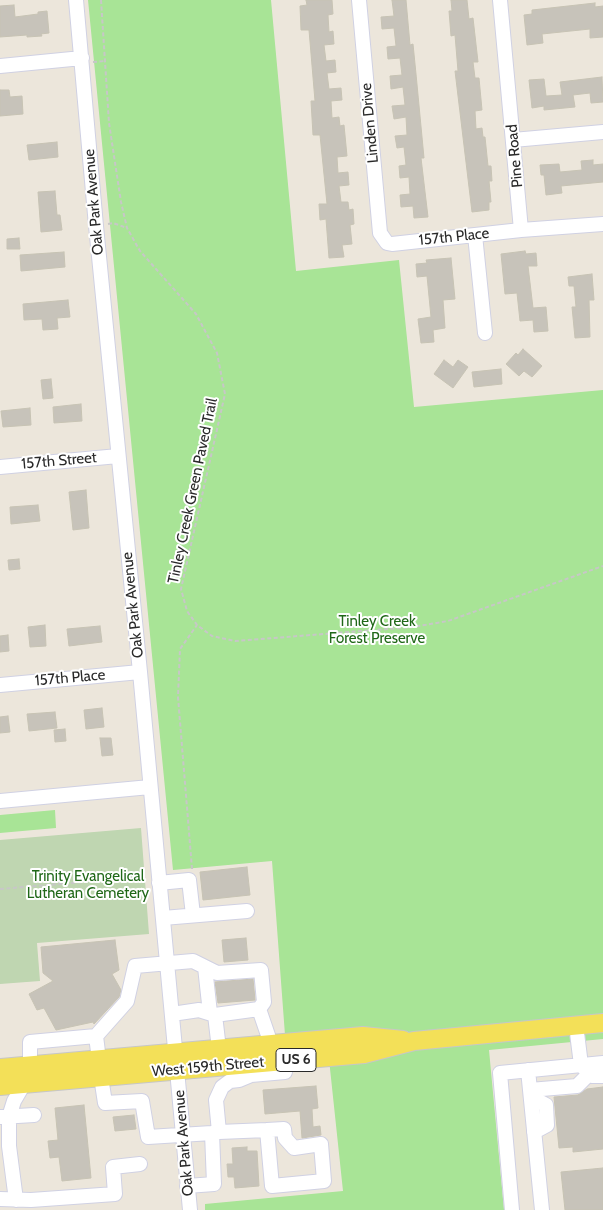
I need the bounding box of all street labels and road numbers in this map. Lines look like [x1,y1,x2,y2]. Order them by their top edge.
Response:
street label: Linden Drive [358,82,382,164]
street label: Pine Road [503,124,527,188]
street label: Oak Park Avenue [80,148,108,256]
street label: 157th Place [418,224,490,250]
street label: Tinley Creek Green Paved Trail [165,397,221,585]
street label: 157th Street [21,449,97,473]
street label: Oak Park Avenue [118,551,148,659]
street label: 157th Place [34,666,106,690]
road number: US 6 [276,1048,316,1072]
street label: West 159th Street [151,1053,265,1081]
street label: Oak Park Avenue [170,1089,198,1197]

